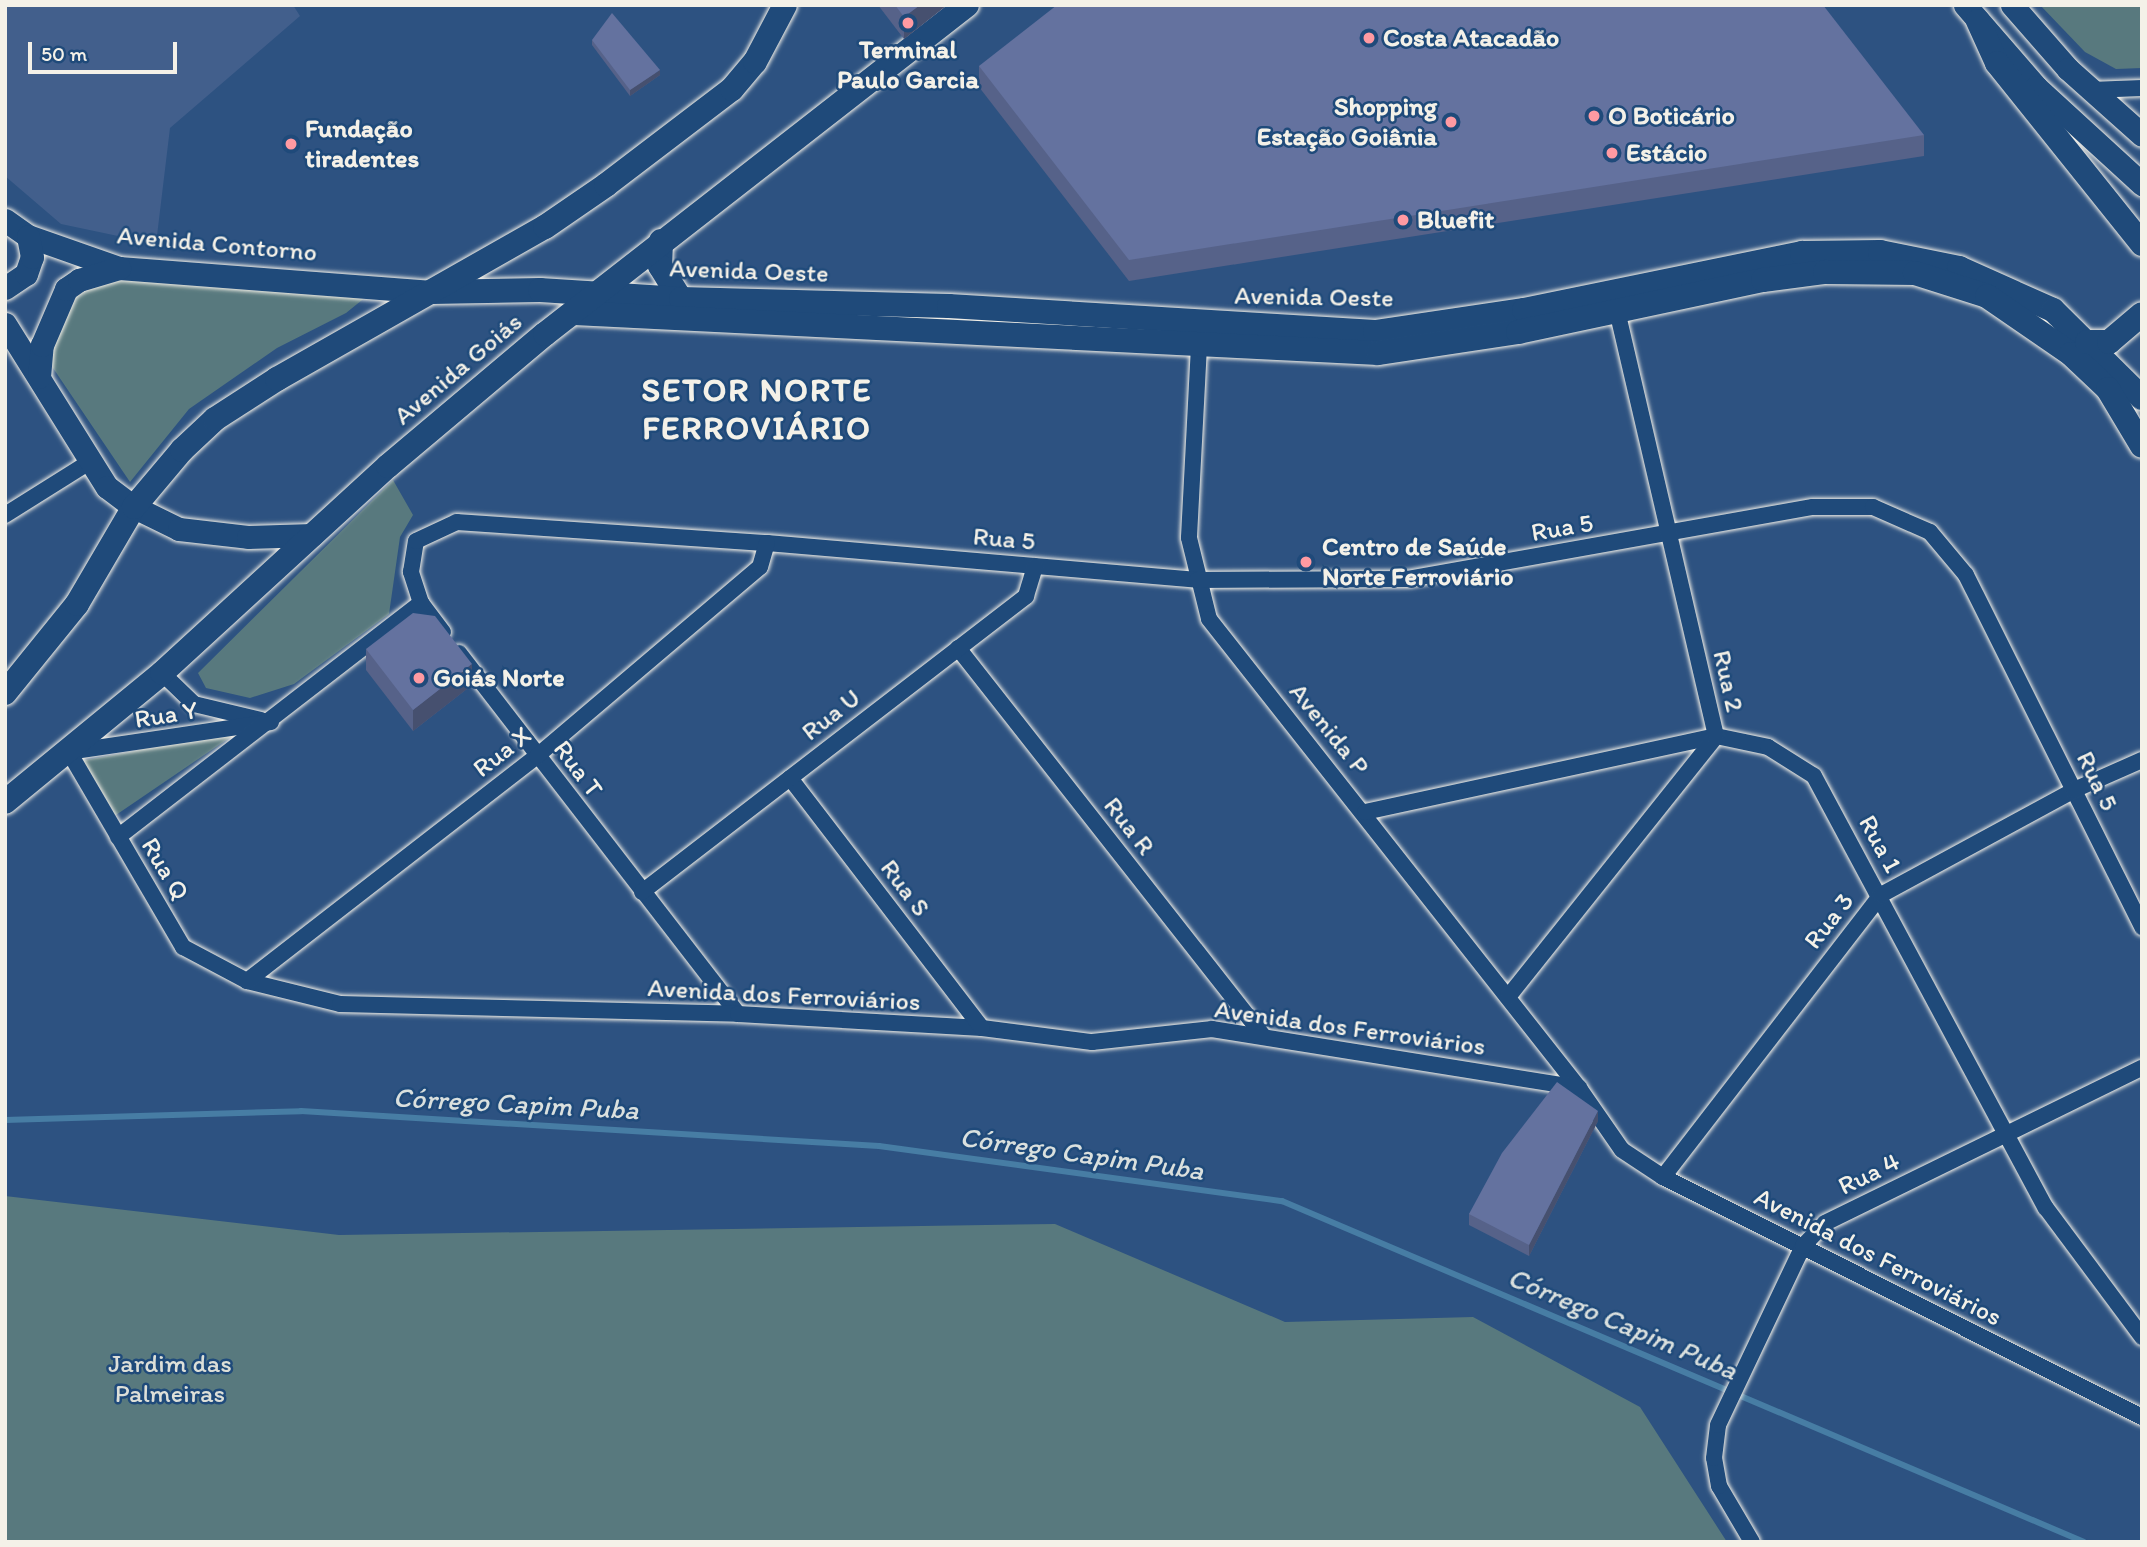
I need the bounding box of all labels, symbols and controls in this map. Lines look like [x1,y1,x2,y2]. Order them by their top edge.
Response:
marker: Terminal Paulo Garcia [900,15,916,31]
place label: Costa Atacadão [1383,22,1558,54]
scale bar [32,28,180,72]
marker: Costa Atacadão [1361,30,1377,46]
place label: Terminal Paulo Garcia [837,34,979,96]
text: 50 m [41,41,87,66]
place label: Shopping Estação Goiânia [1257,91,1437,152]
place label: O Boticário [1608,100,1735,132]
marker: O Boticário [1586,108,1602,124]
place label: Fundação tiradentes [305,113,419,174]
marker: Shopping Estação Goiânia [1443,114,1459,130]
marker: Fundação tiradentes [283,136,299,152]
place label: Estácio [1626,137,1707,169]
marker: Estácio [1604,145,1620,161]
place label: Bluefit [1417,204,1494,236]
marker: Bluefit [1395,212,1411,228]
street label: Avenida Contorno [116,220,318,268]
street label: Avenida Oeste [669,253,829,289]
street label: Avenida Oeste [1234,280,1394,314]
street label: Avenida Goiás [388,306,528,432]
district label: SETOR NORTE FERROVIÁRIO [642,370,872,448]
street label: Rua 5 [1529,507,1595,549]
street label: Rua 5 [972,521,1036,557]
place label: Centro de Saúde Norte Ferroviário [1322,531,1512,592]
marker: Centro de Saúde Norte Ferroviário [1296,552,1316,572]
street label: Rua 2 [1706,647,1750,715]
place label: Goiás Norte [433,662,565,694]
marker: Goiás Norte [411,670,427,686]
street label: Avenida P [1282,677,1376,781]
street label: Rua U [795,682,867,748]
street label: Rua Y [132,695,200,735]
street label: Rua X [467,720,537,784]
street label: Rua T [546,734,610,804]
street label: Rua 5 [2069,746,2125,816]
street label: Rua R [1097,791,1161,861]
street label: Rua 1 [1852,810,1908,878]
street label: Rua Q [134,832,196,906]
street label: Rua S [873,853,937,923]
street label: Rua 3 [1797,887,1861,955]
street label: Avenida dos Ferroviários [647,972,921,1018]
street label: Avenida dos Ferroviários [1213,994,1487,1062]
water label: Córrego Capim Puba [393,1080,639,1126]
water label: Córrego Capim Puba [958,1119,1206,1187]
street label: Rua 4 [1833,1146,1905,1202]
street label: Avenida dos Ferroviários [1750,1181,2006,1333]
water label: Córrego Capim Puba [1503,1260,1743,1386]
park label: Jardim das Palmeiras [108,1348,232,1410]

